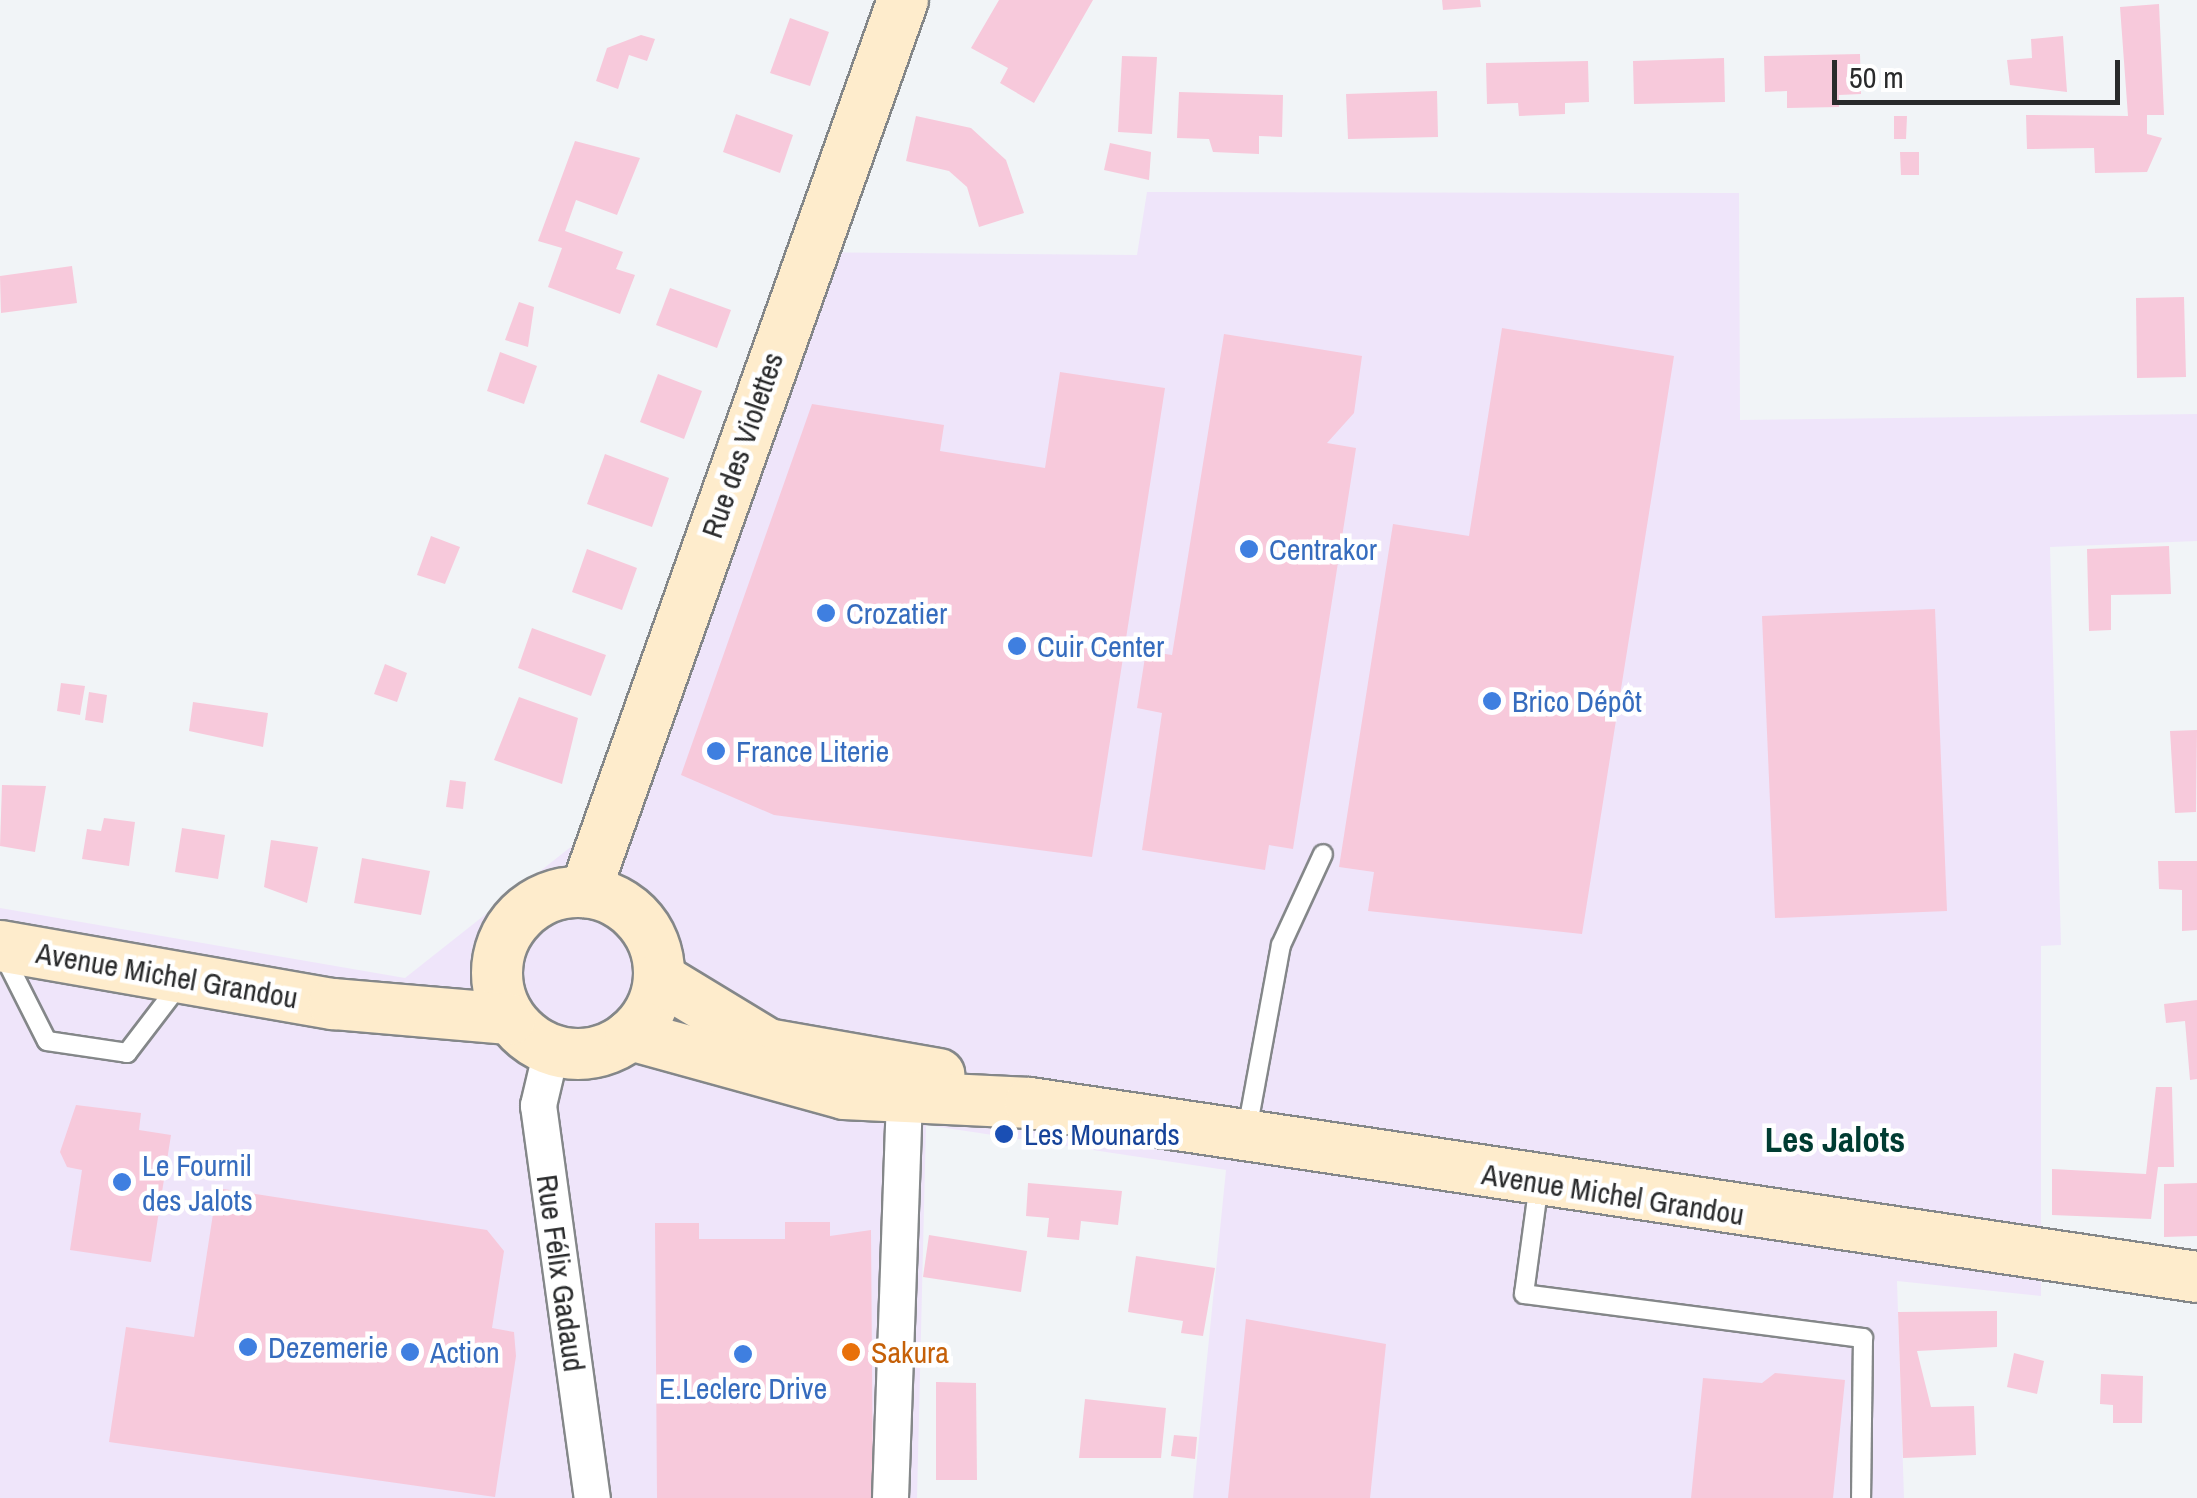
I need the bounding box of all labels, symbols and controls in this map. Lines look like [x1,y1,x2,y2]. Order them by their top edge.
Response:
scale bar [1837,40,2124,102]
text: 50 m [1849,57,1904,97]
street label: Rue des Violettes [693,348,791,542]
place label: Centrakor [1269,531,1377,567]
marker: Centrakor [1238,538,1260,560]
place label: Crozatier [846,595,947,631]
marker: Crozatier [815,602,837,624]
place label: Cuir Center [1037,628,1164,664]
marker: Cuir Center [1006,635,1028,657]
place label: Brico Dépôt [1512,683,1642,719]
marker: Brico Dépôt [1481,690,1503,712]
place label: France Literie [736,733,889,769]
marker: France Literie [705,740,727,762]
street label: Avenue Michel Grandou [33,934,301,1016]
place label: Les Mounards [1024,1116,1180,1152]
district label: Les Jalots [1765,1119,1905,1161]
marker: Les Mounards [993,1123,1015,1145]
place label: Le Fournil des Jalots [142,1147,253,1218]
street label: Avenue Michel Grandou [1479,1156,1747,1232]
marker: Le Fournil des Jalots [111,1171,133,1193]
street label: Rue Félix Gadaud [529,1172,593,1374]
place label: Dezemerie [268,1329,388,1365]
place label: Action [430,1334,500,1370]
place label: Sakura [871,1334,949,1370]
marker: Dezemerie [237,1336,259,1358]
marker: Action [399,1341,421,1363]
marker: Sakura [840,1341,862,1363]
marker: E.Leclerc Drive [732,1343,754,1365]
place label: E.Leclerc Drive [659,1370,827,1406]

